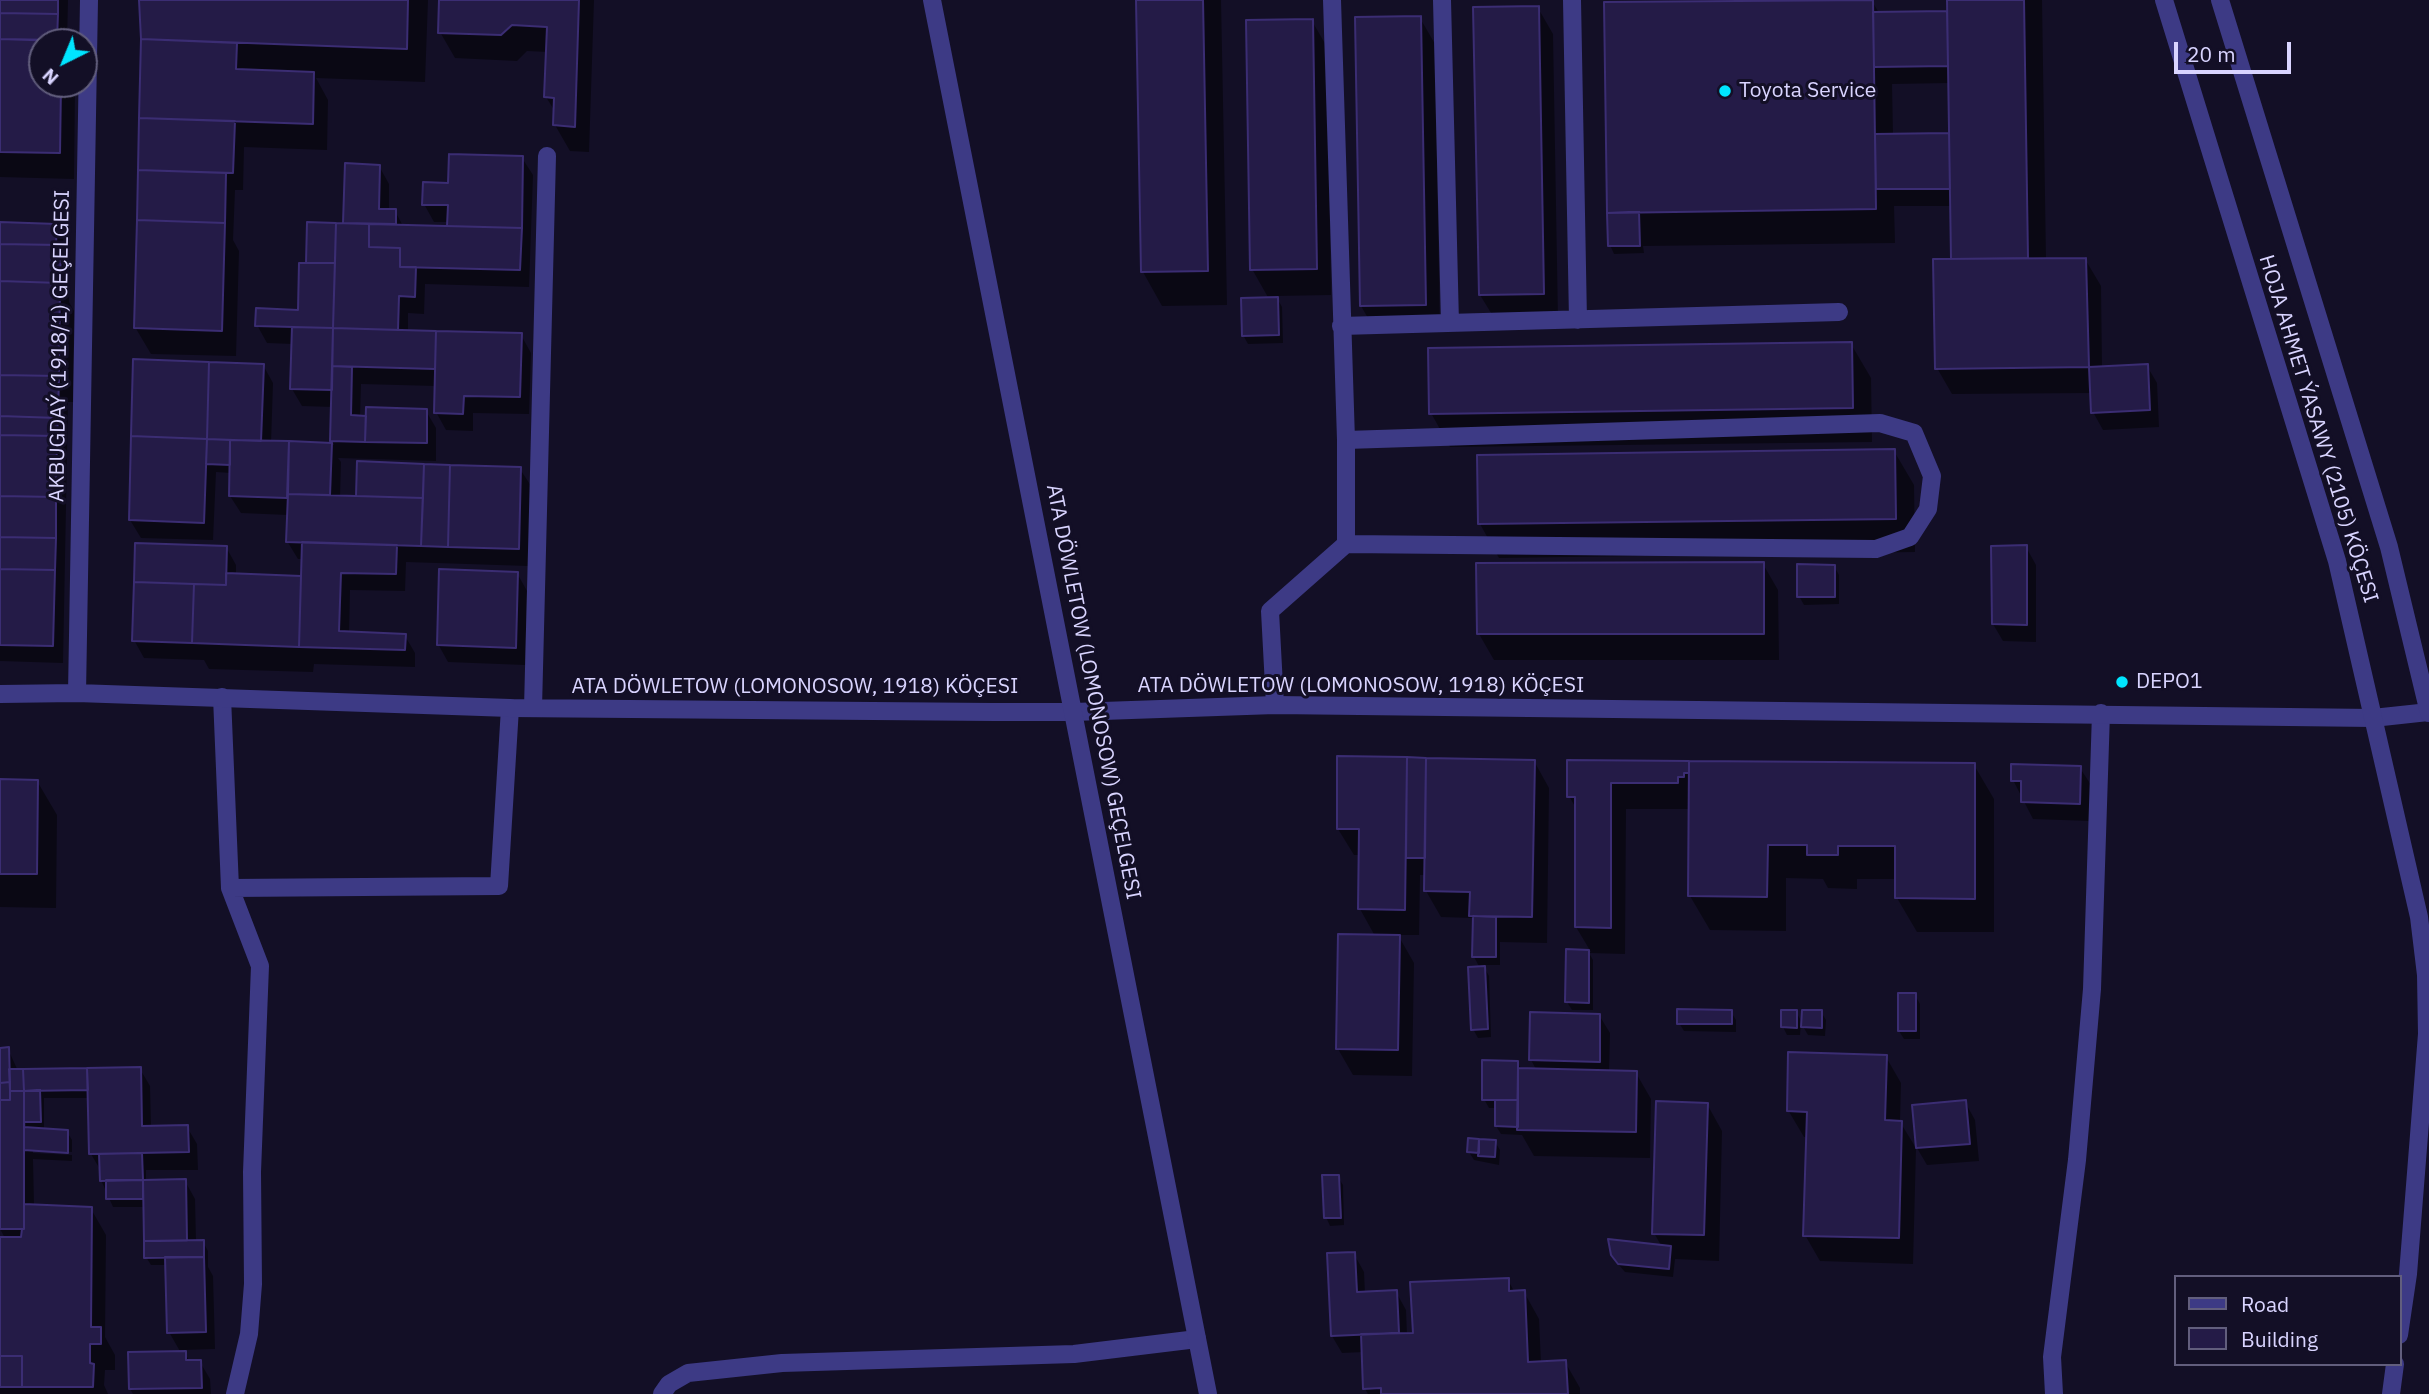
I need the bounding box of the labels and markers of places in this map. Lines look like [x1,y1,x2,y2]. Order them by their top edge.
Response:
place label: Toyota Service [1739,78,1876,104]
marker: Toyota Service [1717,83,1733,99]
place label: DEPO1 [2136,669,2203,695]
marker: DEPO1 [2114,674,2130,690]

